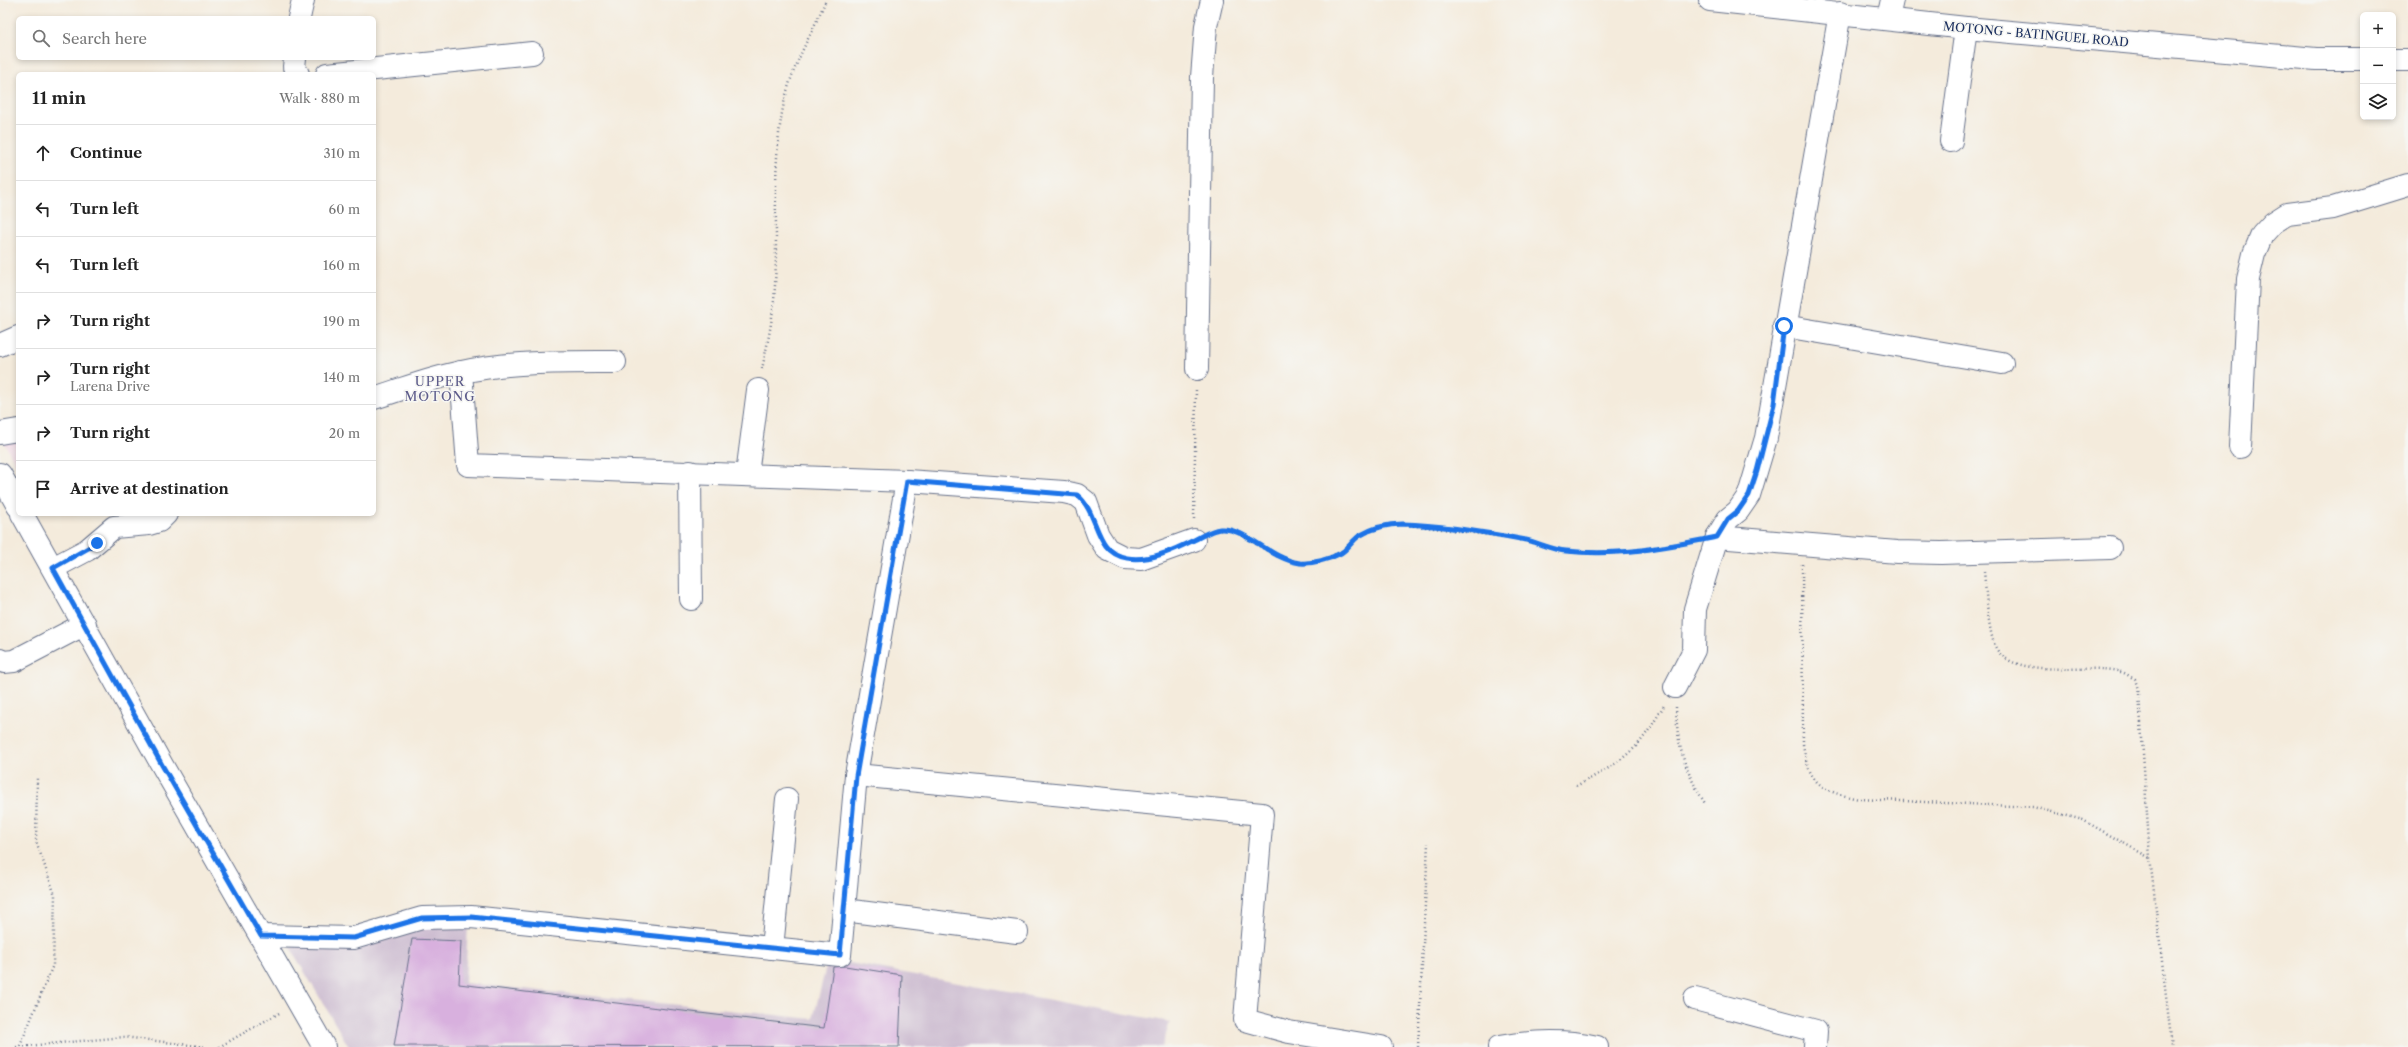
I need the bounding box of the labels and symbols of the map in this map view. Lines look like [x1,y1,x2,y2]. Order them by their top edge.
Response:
street label: MOTONG - BATINGUEL ROAD [1943,18,2130,50]
route start [1775,317,1793,335]
district label: UPPER MOTONG [404,373,476,404]
route end [88,534,106,552]

